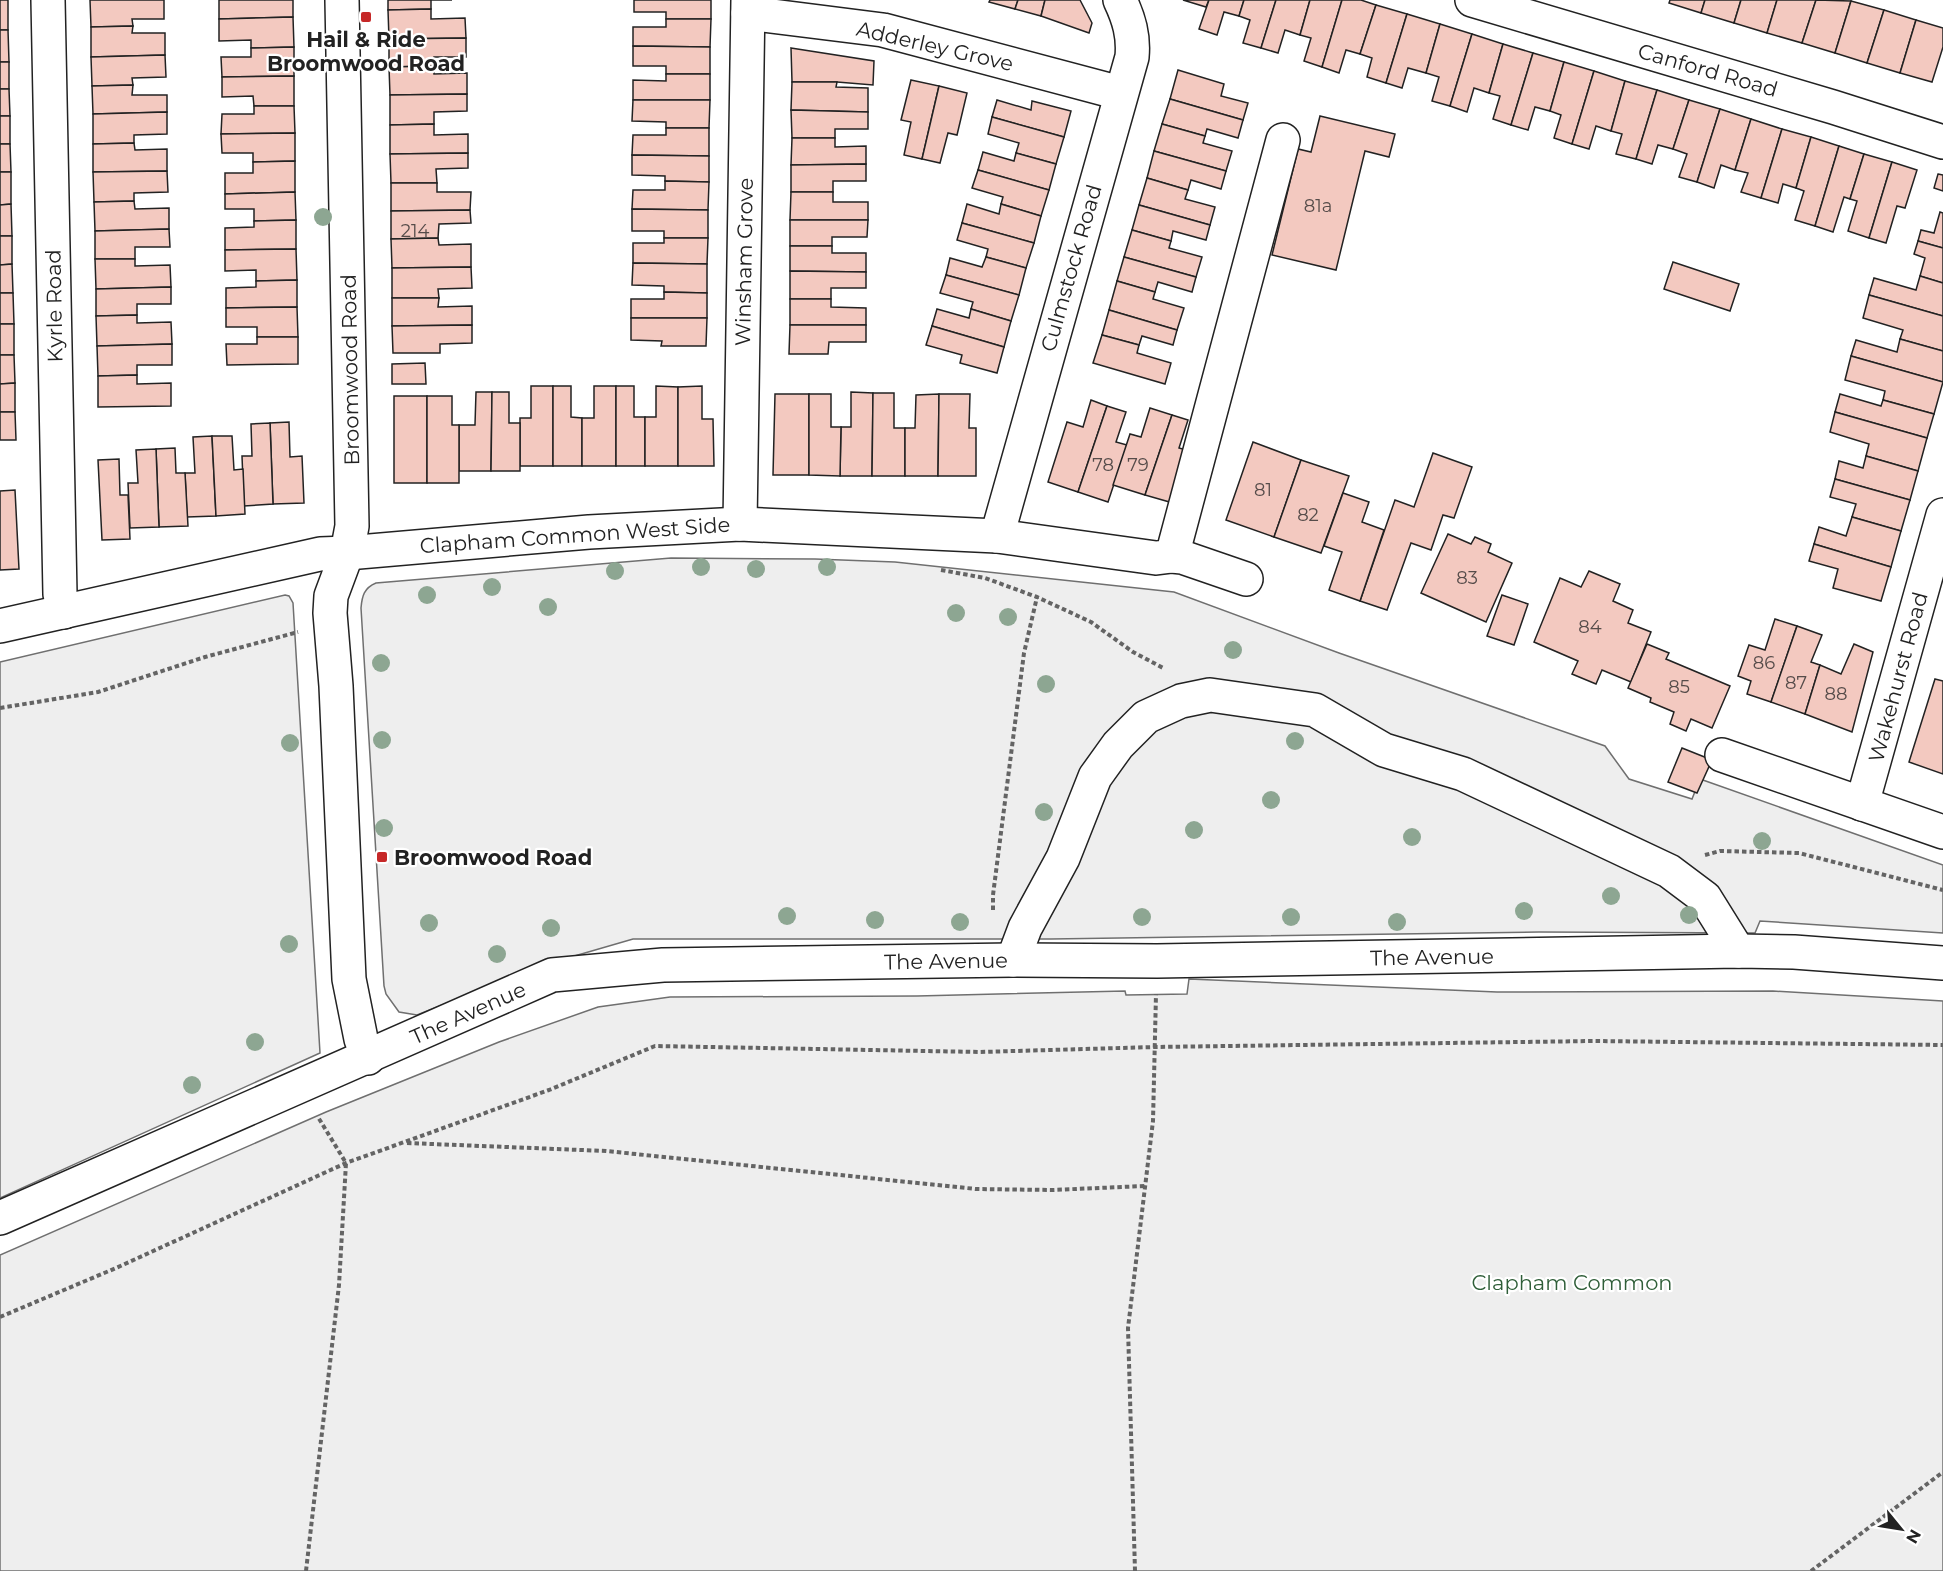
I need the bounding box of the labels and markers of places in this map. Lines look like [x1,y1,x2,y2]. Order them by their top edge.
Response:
marker: Hail & Ride Broomwood Road [359,10,373,24]
place label: Hail & Ride Broomwood Road [267,27,465,76]
place label: Broomwood Road [394,845,592,870]
marker: Broomwood Road [375,850,389,864]

